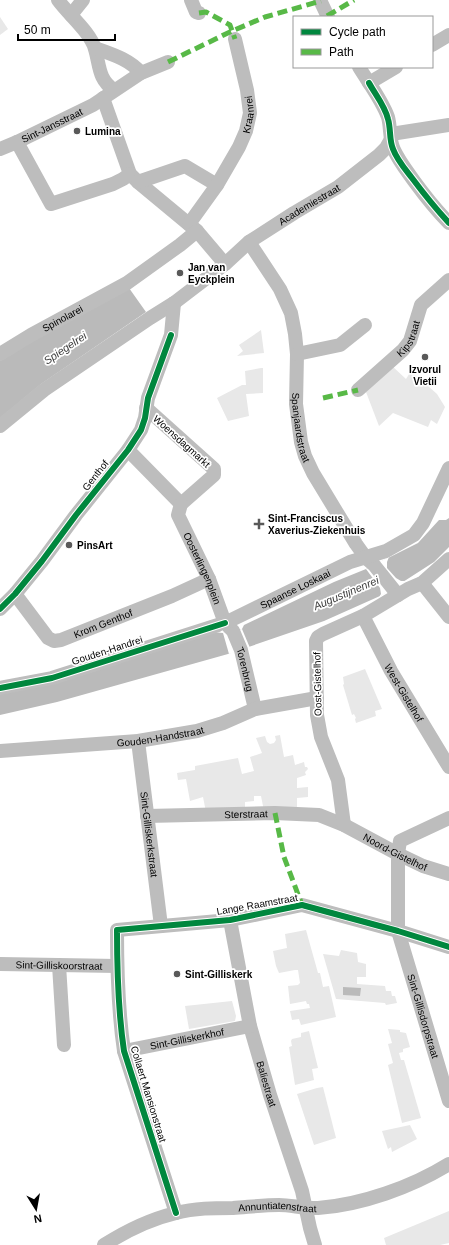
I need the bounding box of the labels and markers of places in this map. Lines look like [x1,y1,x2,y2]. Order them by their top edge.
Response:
marker: Lumina [72,126,82,136]
place label: Lumina [85,126,121,137]
place label: Jan van Eyckplein [188,262,235,285]
marker: Jan van Eyckplein [175,268,185,278]
marker: Izvorul Vietii [420,352,430,362]
place label: Izvorul Vietii [409,364,441,387]
place label: Sint-Franciscus Xaverius-Ziekenhuis [268,513,366,536]
marker: Sint-Franciscus Xaverius-Ziekenhuis [253,518,265,530]
marker: PinsArt [64,540,74,550]
place label: PinsArt [77,540,113,551]
marker: Sint-Gilliskerk [172,969,182,979]
place label: Sint-Gilliskerk [185,969,253,980]

